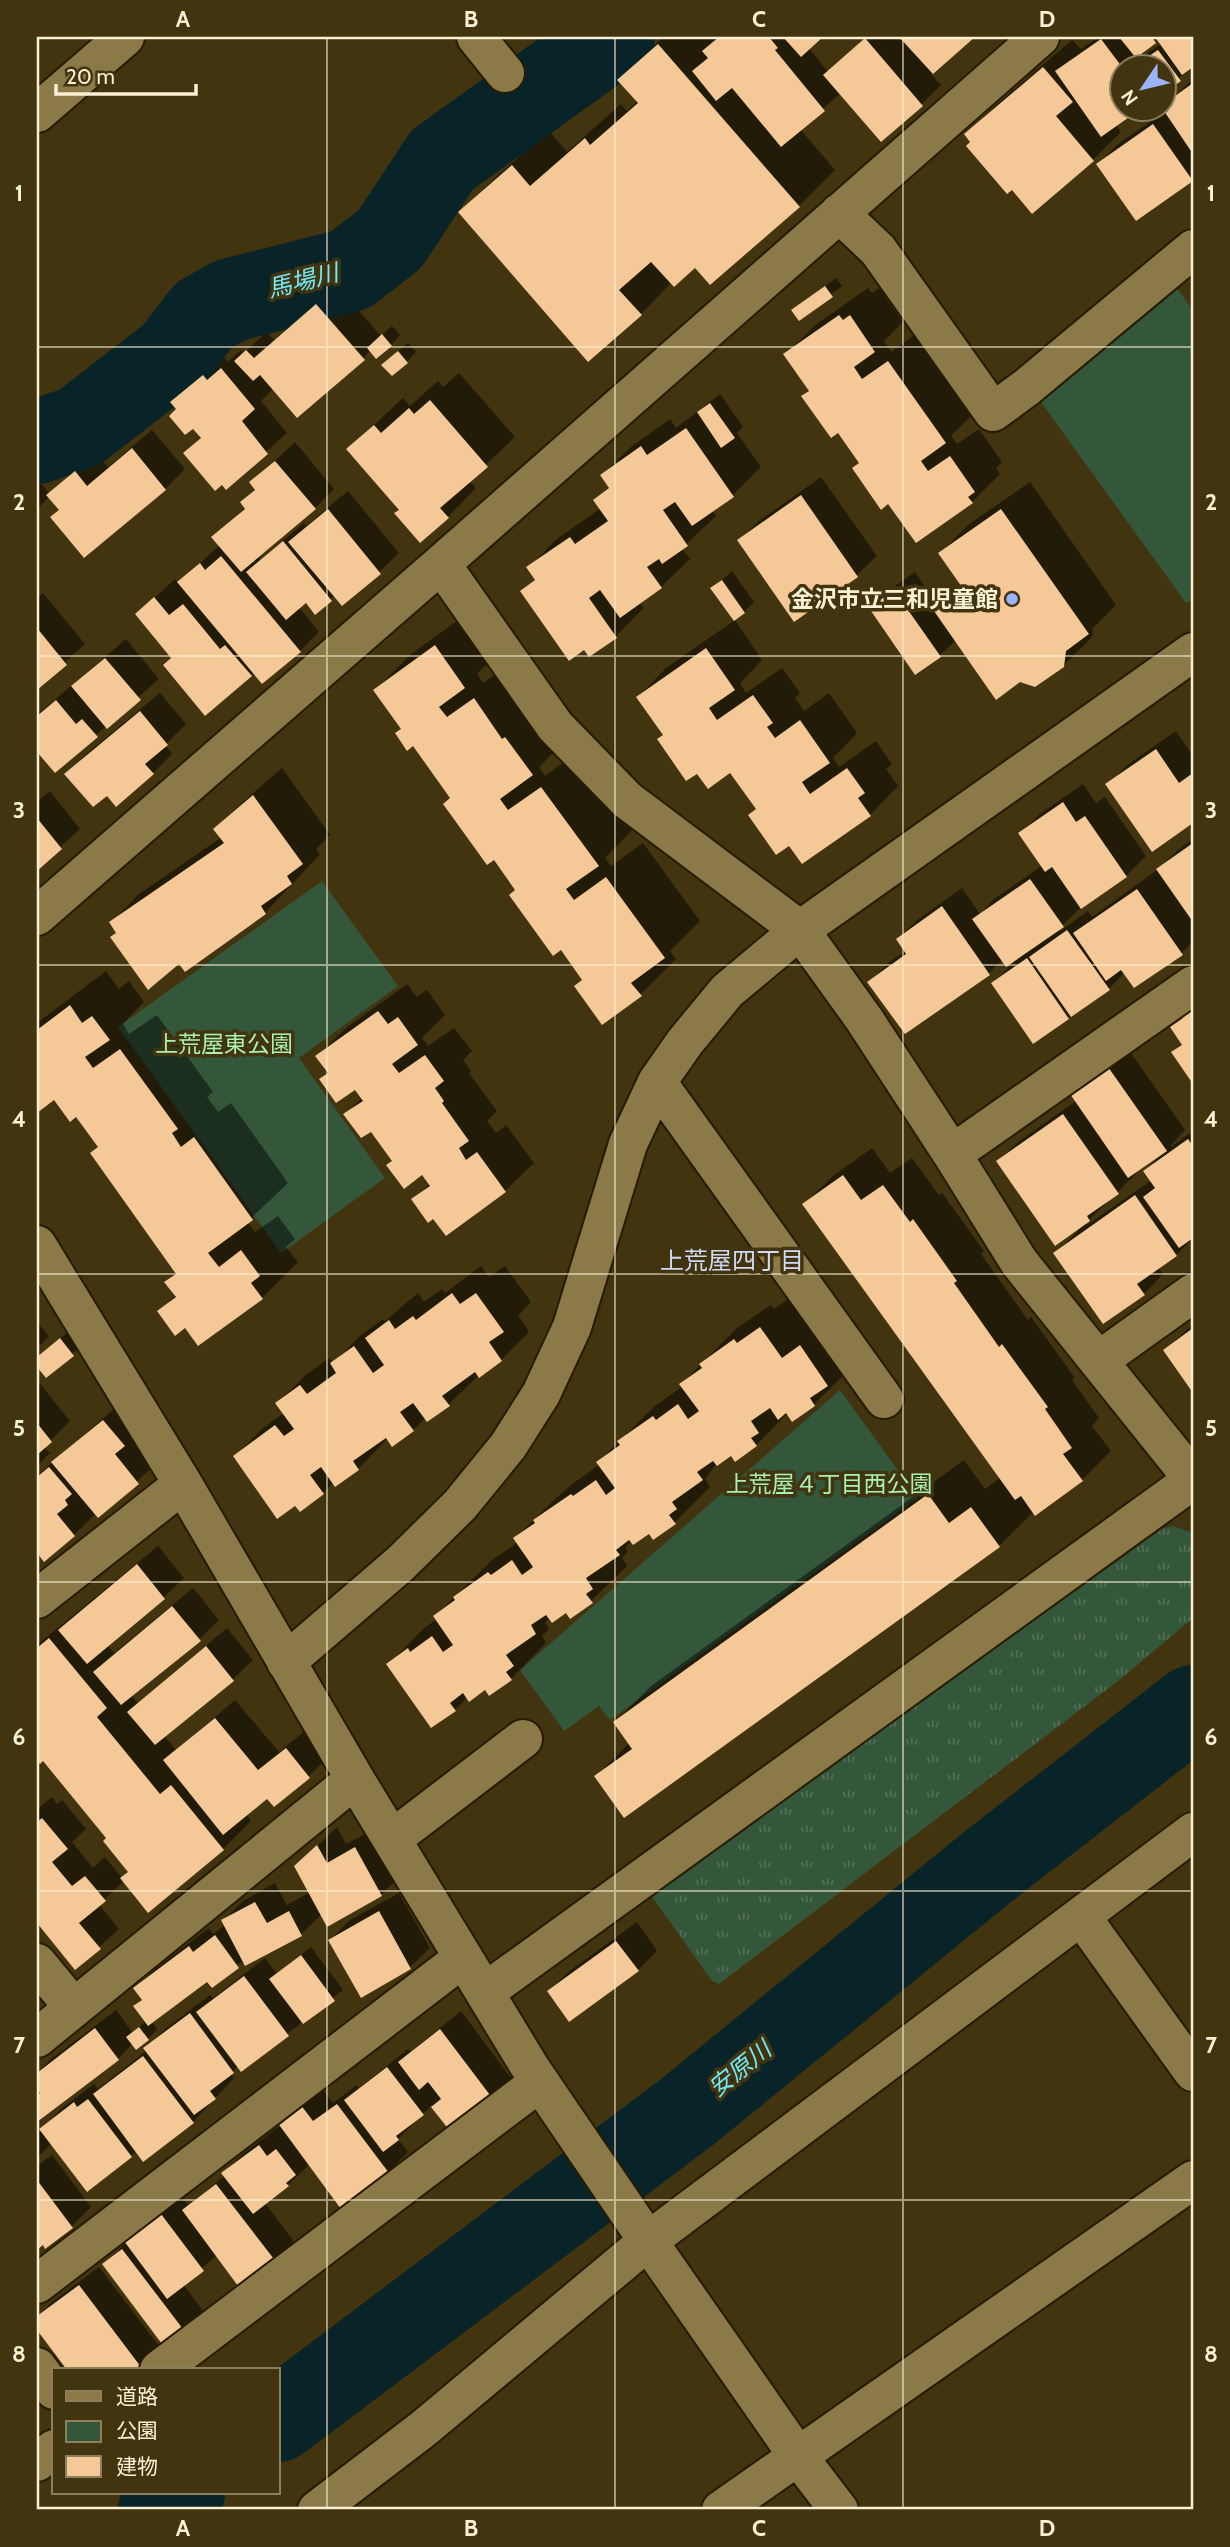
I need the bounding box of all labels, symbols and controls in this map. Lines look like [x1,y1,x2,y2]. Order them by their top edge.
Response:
text: A [176,5,191,33]
text: B [464,5,478,33]
text: C [752,5,766,33]
text: D [1039,5,1055,33]
scale bar [56,52,196,96]
north arrow [1108,52,1178,122]
text: 20 m [66,64,115,89]
text: N [1116,85,1143,110]
text: 1 [15,179,23,207]
text: 1 [1207,179,1215,207]
water label: 馬場川 [264,257,344,303]
text: 2 [13,488,25,516]
text: 2 [1205,488,1217,516]
place label: 金沢市立三和児童館 [791,585,998,613]
marker: 金沢市立三和児童館 [1004,591,1020,607]
text: 3 [13,796,25,824]
text: 3 [1205,796,1217,824]
park label: 上荒屋東公園 [155,1030,293,1058]
text: 4 [12,1105,26,1133]
text: 4 [1204,1105,1218,1133]
district label: 上荒屋四丁目 [660,1246,804,1275]
text: 5 [13,1414,25,1442]
text: 5 [1205,1414,1217,1442]
park label: 上荒屋４丁目西公園 [726,1470,933,1498]
text: 6 [13,1723,25,1751]
text: 6 [1205,1723,1217,1751]
text: 7 [13,2031,25,2059]
text: 7 [1205,2031,1217,2059]
water label: 安原川 [703,2033,779,2103]
text: 8 [12,2340,26,2368]
text: 8 [1204,2340,1218,2368]
legend [52,2368,280,2494]
text: 道路 [116,2384,158,2409]
text: 公園 [116,2418,158,2443]
text: 建物 [116,2454,158,2479]
text: A [176,2514,191,2542]
text: B [464,2514,478,2542]
text: C [752,2514,766,2542]
text: D [1039,2514,1055,2542]

